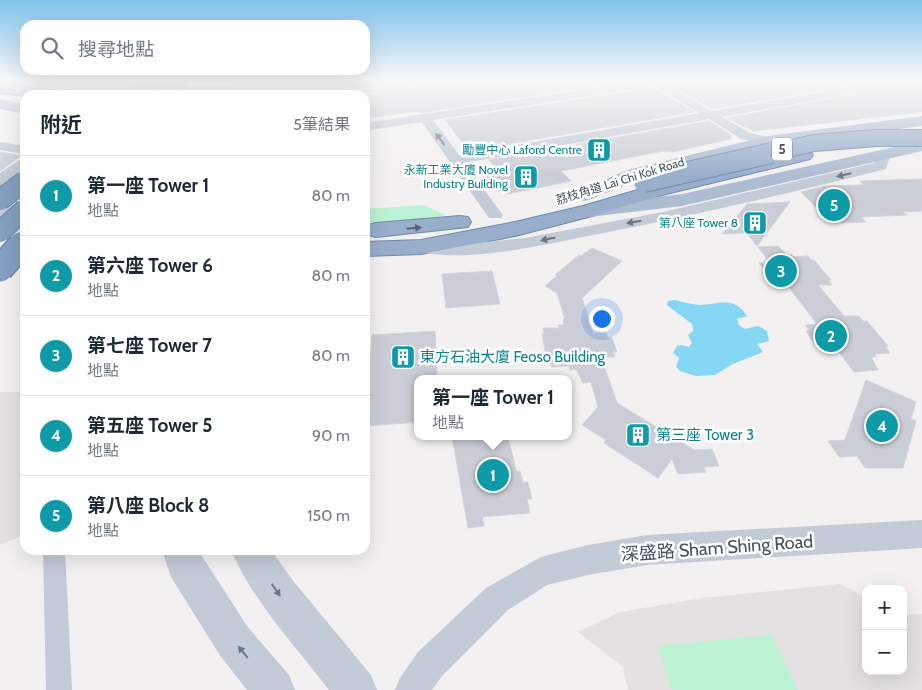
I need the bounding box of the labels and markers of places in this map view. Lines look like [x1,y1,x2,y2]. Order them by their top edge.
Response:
building icon: 勵豐中心 Laford Centre [586,137,612,163]
place label: 勵豐中心 Laford Centre [462,142,582,157]
place label: 永新工業大廈 Novel Industry Building [404,162,509,191]
building icon: 永新工業大廈 Novel Industry Building [513,164,539,190]
pin: 5 [818,186,850,224]
building icon: 第八座 Tower 8 [742,210,768,236]
place label: 第八座 Tower 8 [659,215,738,230]
pin: 3 [765,252,797,290]
pin: 2 [815,317,847,355]
building icon: 東方石油大廈 Feoso Building [390,344,416,370]
place label: 東方石油大廈 Feoso Building [420,348,606,366]
pin: 4 [866,407,898,445]
building icon: 第三座 Tower 3 [625,422,651,448]
place label: 第三座 Tower 3 [656,426,754,444]
pin: 1 [477,456,509,494]

